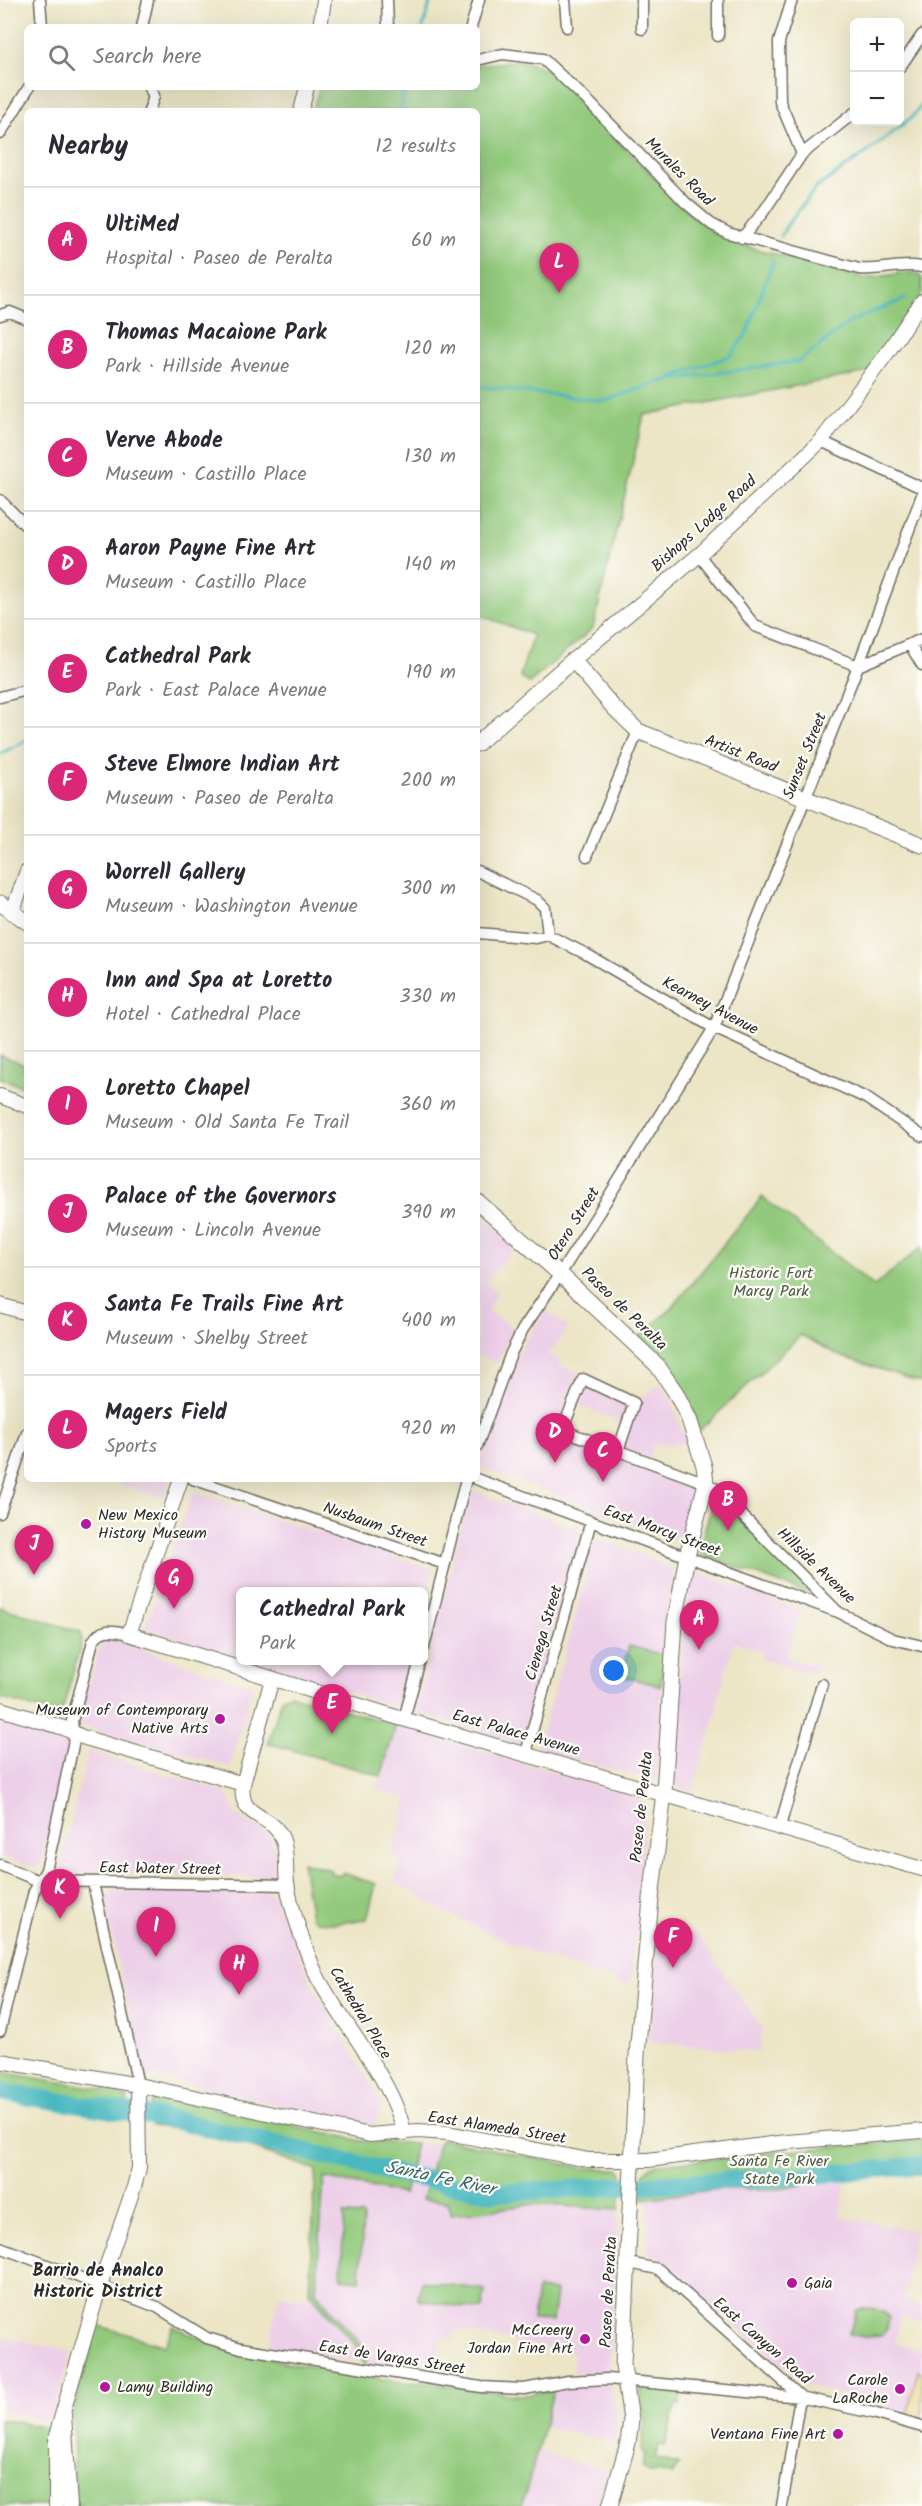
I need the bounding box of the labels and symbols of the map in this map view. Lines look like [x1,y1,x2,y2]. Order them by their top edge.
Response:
street label: Murales Road [638,131,720,213]
pin: L [540,244,578,293]
street label: Bishops Lodge Road [646,469,763,578]
street label: Sunset Street [776,708,834,803]
street label: Artist Road [701,728,782,780]
street label: Kearney Avenue [657,970,763,1042]
street label: Otero Street [541,1182,607,1266]
street label: Paseo de Peralta [575,1261,673,1357]
park label: Historic Fort Marcy Park [729,1261,814,1304]
pin: D [536,1414,574,1463]
pin: C [584,1432,622,1482]
pin: B [708,1482,748,1531]
street label: Nusbaum Street [320,1495,431,1555]
street label: East Marcy Street [600,1498,725,1564]
place label: New Mexico History Museum [98,1503,207,1546]
marker: New Mexico History Museum [79,1517,93,1531]
street label: Hillside Avenue [771,1522,861,1610]
pin: J [15,1526,54,1575]
pin: G [154,1560,194,1609]
street label: Cienega Street [518,1581,570,1684]
pin: A [680,1600,718,1650]
your location [599,1656,628,1685]
pin: E [312,1684,352,1734]
place label: Museum of Contemporary Native Arts [35,1698,208,1741]
street label: East Palace Avenue [449,1703,583,1763]
marker: Museum of Contemporary Native Arts [213,1712,227,1726]
street label: Paseo de Peralta [624,1750,660,1864]
street label: East Water Street [99,1855,222,1883]
pin: K [40,1870,80,1919]
pin: I [136,1908,176,1957]
pin: F [654,1918,692,1968]
pin: H [220,1946,258,1995]
street label: Cathedral Place [322,1962,398,2064]
street label: East Alameda Street [426,2105,569,2151]
park label: Santa Fe River State Park [729,2149,830,2192]
water label: Santa Fe River [382,2153,501,2206]
street label: Paseo de Peralta [594,2236,624,2348]
district label: Barrio de Analco Historic District [33,2257,164,2307]
place label: Gaia [804,2271,833,2296]
marker: Gaia [785,2276,799,2290]
street label: East Canyon Road [707,2291,818,2392]
place label: McCreery Jordan Fine Art [467,2318,574,2361]
marker: McCreery Jordan Fine Art [578,2332,592,2346]
street label: East de Vargas Street [317,2334,468,2382]
place label: Carole LaRoche [832,2368,888,2411]
place label: Lamy Building [117,2375,213,2400]
marker: Lamy Building [98,2380,112,2394]
marker: Carole LaRoche [893,2382,907,2396]
place label: Ventana Fine Art [710,2422,827,2447]
marker: Ventana Fine Art [831,2427,845,2441]

